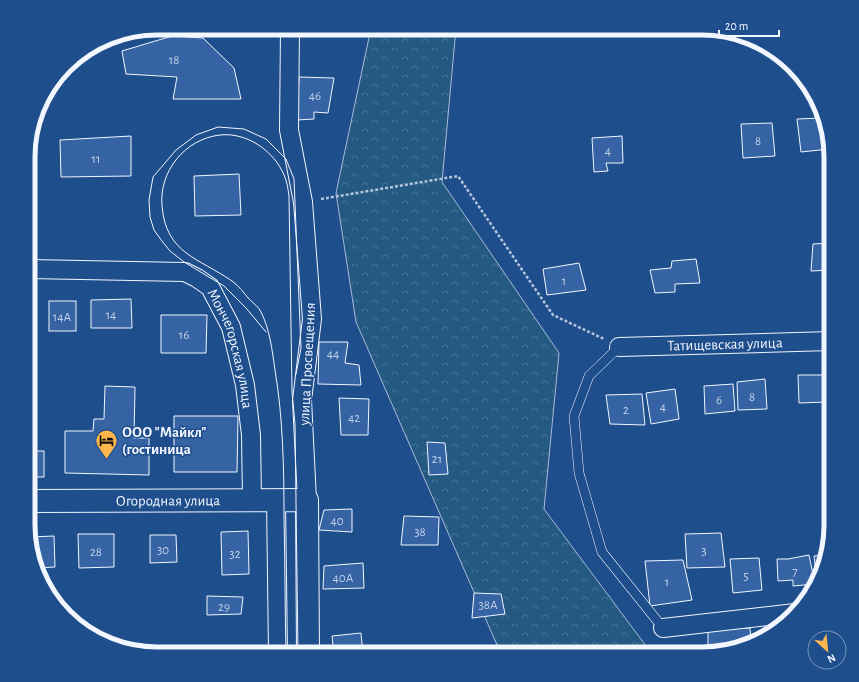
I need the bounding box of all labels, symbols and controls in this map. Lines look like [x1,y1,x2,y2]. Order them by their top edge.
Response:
scale bar [719,12,779,38]
text: 20 m [725,20,748,32]
house number: 18 [169,54,179,67]
house number: 46 [309,90,321,103]
house number: 8 [755,135,761,148]
house number: 4 [605,145,611,158]
house number: 11 [92,153,100,166]
house number: 1 [562,275,566,288]
street label: Мончегорская улица [204,287,255,409]
street label: улица Просвещения [297,302,318,427]
house number: 14 [106,309,116,322]
house number: 14А [53,311,72,324]
house number: 16 [179,329,189,342]
street label: Татищевская улица [667,335,783,354]
house number: 44 [327,348,339,361]
house number: 8 [749,391,755,404]
house number: 6 [716,394,722,407]
house number: 4 [660,401,666,414]
house number: 2 [623,404,629,417]
house number: 42 [348,412,360,425]
place label: ООО "Майкл" (гостиница [122,425,207,457]
hotel icon: ООО "Майкл" (гостиница [94,428,120,461]
house number: 21 [432,453,442,466]
street label: Огородная улица [116,493,220,509]
house number: 40 [330,515,344,528]
house number: 38 [414,526,426,539]
house number: 30 [157,544,169,557]
house number: 3 [701,545,707,558]
house number: 28 [90,546,102,559]
house number: 32 [229,548,241,561]
house number: 7 [792,565,798,578]
house number: 5 [743,570,749,583]
house number: 40А [333,572,354,585]
house number: 1 [665,576,669,589]
house number: 38А [478,599,498,612]
house number: 29 [218,601,230,614]
north arrow [807,630,847,670]
text: N [825,652,837,665]

